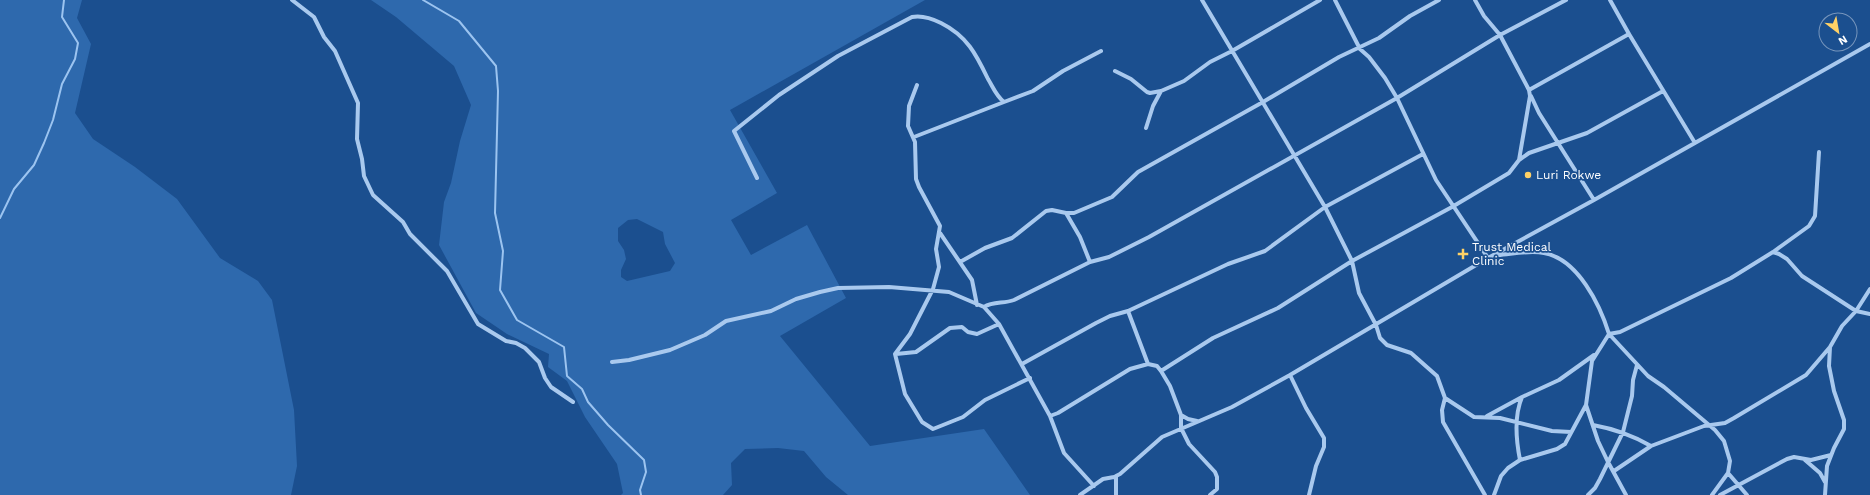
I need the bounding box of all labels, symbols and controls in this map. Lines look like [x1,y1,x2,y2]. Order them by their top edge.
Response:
north arrow [1818,12,1858,52]
text: N [1836,32,1850,48]
place label: Luri Rokwe [1536,168,1601,182]
marker: Luri Rokwe [1523,170,1533,180]
place label: Trust Medical Clinic [1472,240,1551,268]
marker: Trust Medical Clinic [1457,248,1469,260]

